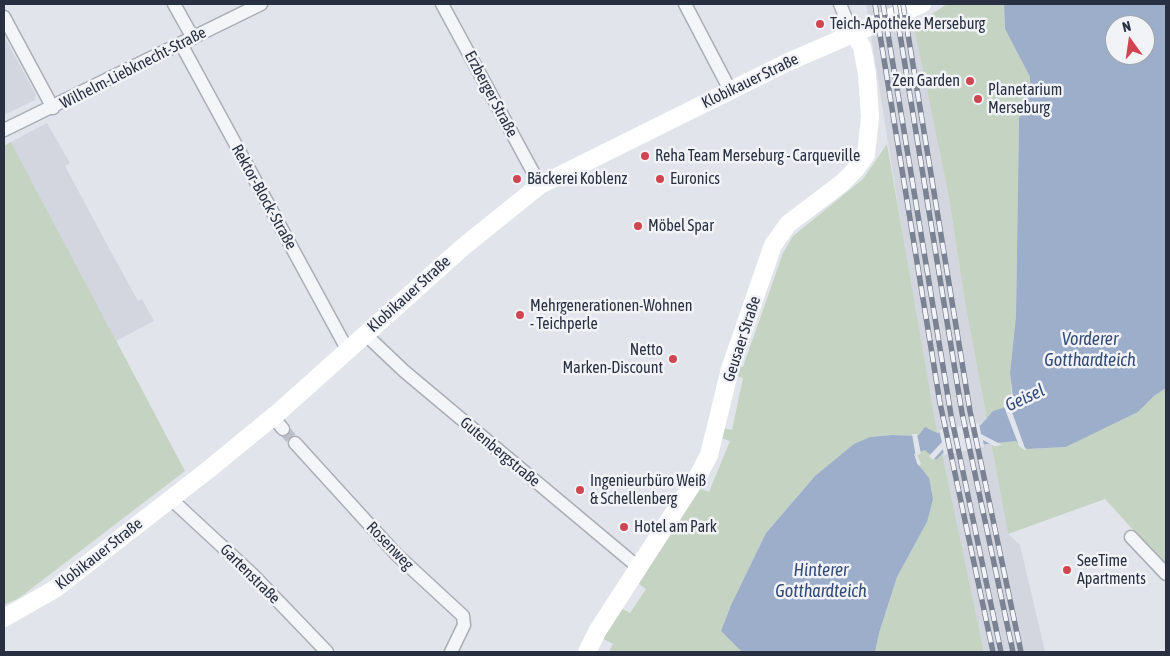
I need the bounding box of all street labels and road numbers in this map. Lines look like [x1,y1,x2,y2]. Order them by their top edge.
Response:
street label: Wilhelm-Liebknecht-Straße [57,23,209,113]
street label: Erzberger Straße [460,48,522,140]
street label: Klobikauer Straße [699,49,801,113]
street label: Rektor-Block-Straße [227,141,301,253]
street label: Klobikauer Straße [364,252,454,336]
street label: Geusaer Straße [719,294,765,384]
street label: Gutenbergstraße [456,413,544,491]
street label: Klobikauer Straße [52,514,146,594]
street label: Rosenweg [362,518,418,574]
street label: Gartenstraße [216,540,284,608]

